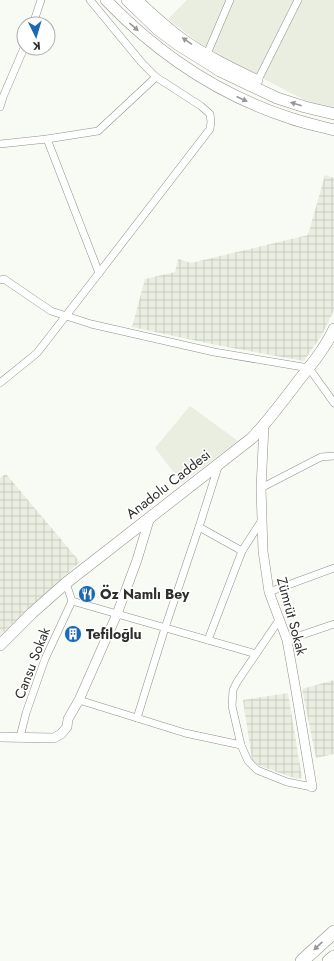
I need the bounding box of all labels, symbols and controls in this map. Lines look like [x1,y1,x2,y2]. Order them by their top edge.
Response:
north arrow [16,16,56,56]
one-way arrow [129,23,139,32]
one-way arrow [182,37,192,45]
text: K [32,38,41,54]
one-way arrow [236,95,248,102]
one-way arrow [290,101,302,107]
street label: Anadolu Caddesi [121,445,215,523]
street label: Zümrüt Sokak [272,575,312,658]
restaurant icon: Öz Namlı Bey [77,584,97,604]
place label: Öz Namlı Bey [100,584,190,604]
street label: Cansu Sokak [9,624,55,702]
building icon: Tefiloğlu [63,624,83,644]
place label: Tefiloğlu [86,624,142,644]
one-way arrow [313,942,323,951]

